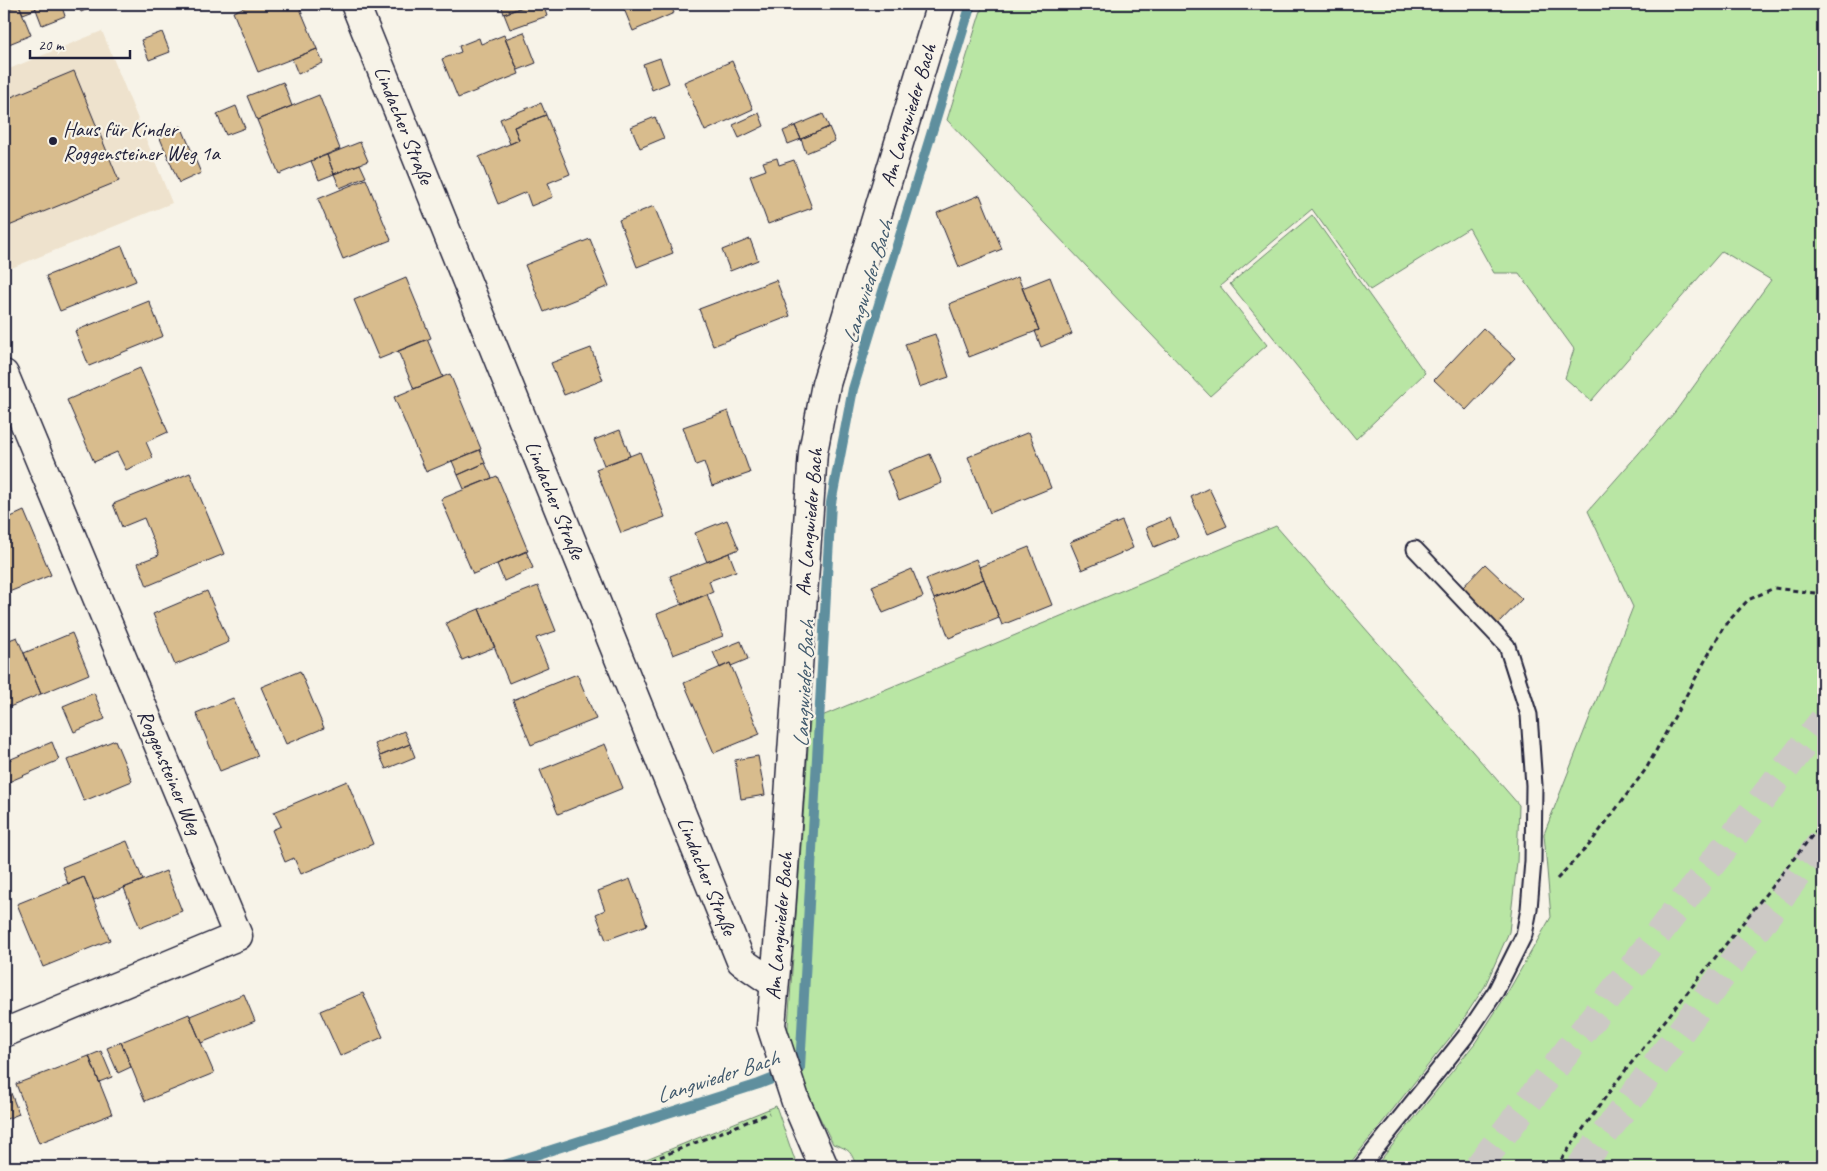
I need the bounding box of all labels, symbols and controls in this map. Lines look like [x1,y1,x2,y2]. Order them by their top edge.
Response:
scale bar [30,28,130,60]
text: 20 m [38,36,65,55]
street label: Am Langwieder Bach [874,39,943,190]
street label: Lindacher Straße [368,62,440,190]
place label: Haus für Kinder Roggensteiner Weg 1a [63,116,221,166]
marker: Haus für Kinder Roggensteiner Weg 1a [47,135,59,147]
water label: Langwieder Bach [836,216,900,347]
street label: Lindacher Straße [519,437,591,565]
street label: Am Langwieder Bach [790,446,829,597]
water label: Langwieder Bach [787,618,821,748]
street label: Roggensteiner Weg [132,706,209,840]
street label: Lindacher Straße [671,813,743,941]
street label: Am Langwieder Bach [760,850,799,1001]
water label: Langwieder Bach [653,1043,784,1110]

